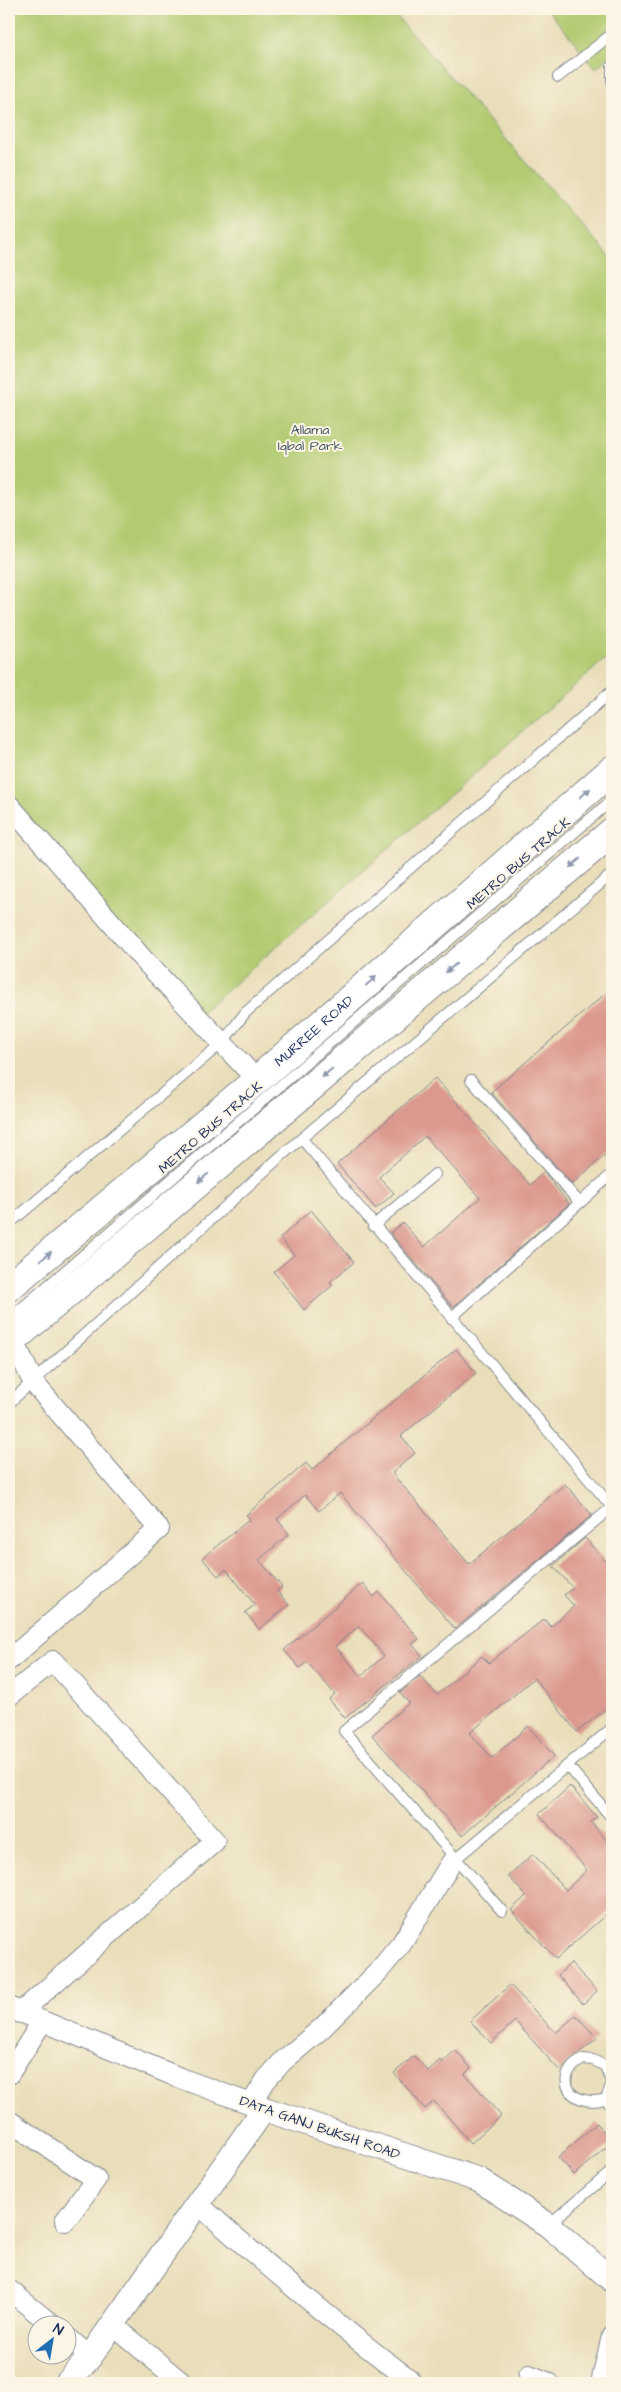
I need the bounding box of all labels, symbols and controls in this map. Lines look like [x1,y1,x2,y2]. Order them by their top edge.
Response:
park label: Allama Iqbal Park [278,420,343,456]
one-way arrow [579,788,592,799]
street label: METRO BUS TRACK [462,813,575,915]
one-way arrow [569,858,582,869]
one-way arrow [445,963,458,974]
one-way arrow [364,975,376,987]
street label: MURREE ROAD [270,991,358,1072]
one-way arrow [321,1068,334,1079]
street label: METRO BUS TRACK [154,1077,267,1179]
one-way arrow [197,1173,210,1184]
one-way arrow [39,1250,52,1261]
street label: DATA GANJ BUKSH ROAD [237,2091,403,2165]
north arrow [28,2314,78,2364]
text: N [49,2319,67,2341]

